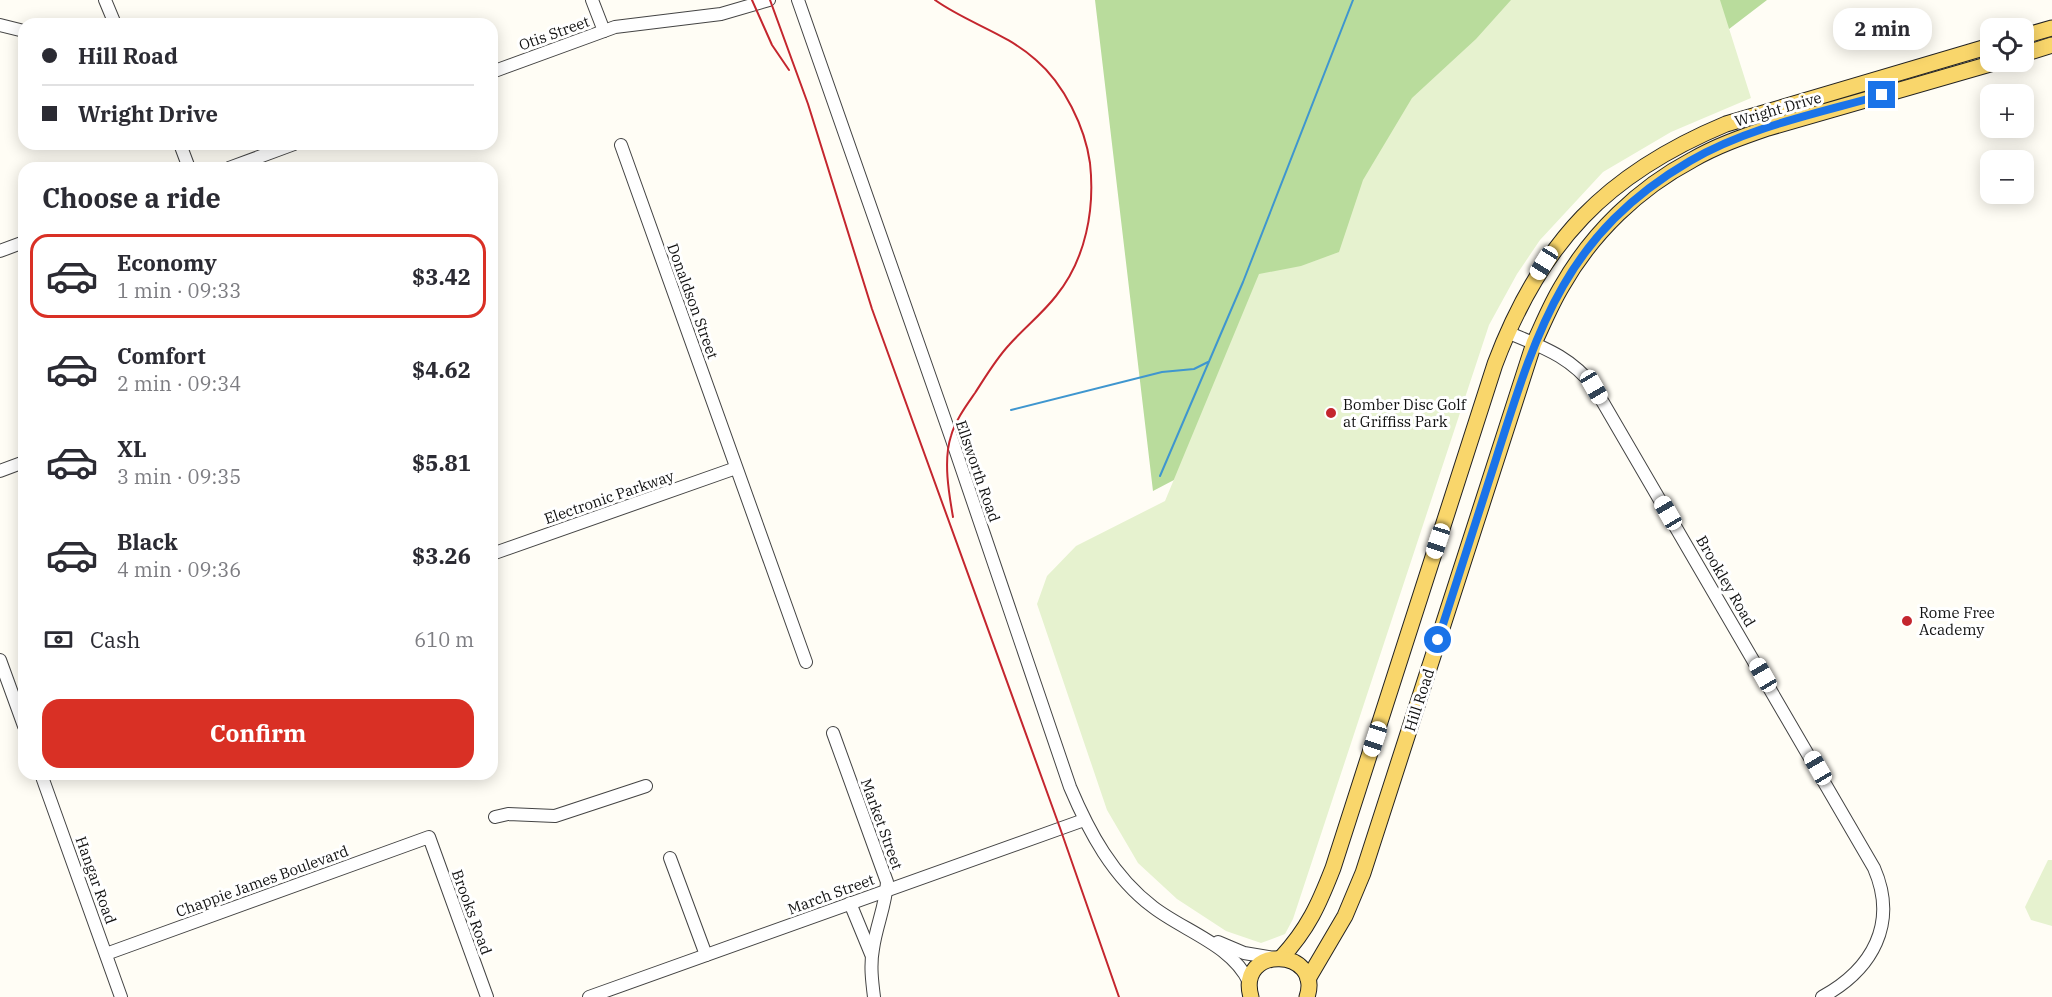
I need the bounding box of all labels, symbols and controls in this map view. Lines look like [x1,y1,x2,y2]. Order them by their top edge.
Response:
callout: 2 min [1832,8,1932,50]
street label: Otis Street [516,11,592,55]
text: 2 min [1855,15,1911,42]
map controls [1980,18,2034,204]
button: locate [1980,18,2034,72]
text: Hill Road [78,41,178,70]
route end [1868,81,1895,108]
button: + [1980,84,2034,138]
street label: Wright Drive [1732,88,1824,130]
text: Wright Drive [78,99,218,128]
button: − [1980,150,2034,204]
text: Choose a ride [42,180,221,215]
street label: Donaldson Street [663,241,723,361]
car [1527,243,1561,283]
text: Economy [117,248,217,277]
icon: car [45,249,99,303]
text: $3.42 [412,262,471,291]
text: 1 min · 09:33 [117,277,241,304]
text: Comfort [117,341,206,370]
icon: car [45,342,99,396]
text: $4.62 [412,355,471,384]
car [1577,367,1611,407]
text: 2 min · 09:34 [117,370,241,397]
place label: Bomber Disc Golf at Griffiss Park [1343,395,1467,431]
marker: Bomber Disc Golf at Griffiss Park [1324,406,1338,420]
street label: Ellsworth Road [952,418,1004,524]
text: XL [117,434,147,463]
icon: car [45,435,99,489]
text: $5.81 [412,448,471,477]
text: 3 min · 09:35 [117,463,241,490]
street label: Electronic Parkway [542,466,676,528]
car [1651,493,1685,533]
car [1424,521,1452,561]
text: Black [117,527,178,556]
icon: car [45,528,99,582]
street label: Brookley Road [1692,532,1760,630]
text: $3.26 [412,541,471,570]
text: 4 min · 09:36 [117,556,241,583]
place label: Rome Free Academy [1919,603,1995,639]
marker: Rome Free Academy [1900,614,1914,628]
icon: cash [42,623,75,656]
text: Cash [90,625,141,654]
text: 610 m [414,626,474,653]
route start [1424,626,1451,653]
car [1746,655,1780,695]
street label: Hill Road [1400,666,1438,734]
button: Confirm [42,699,474,768]
car [1361,719,1389,759]
car [1801,748,1835,788]
street label: Market Street [857,776,907,872]
street label: Hangar Road [71,834,121,926]
street label: Chappie James Boulevard [173,841,351,921]
street label: Brooks Road [448,867,496,957]
street label: March Street [785,870,877,918]

